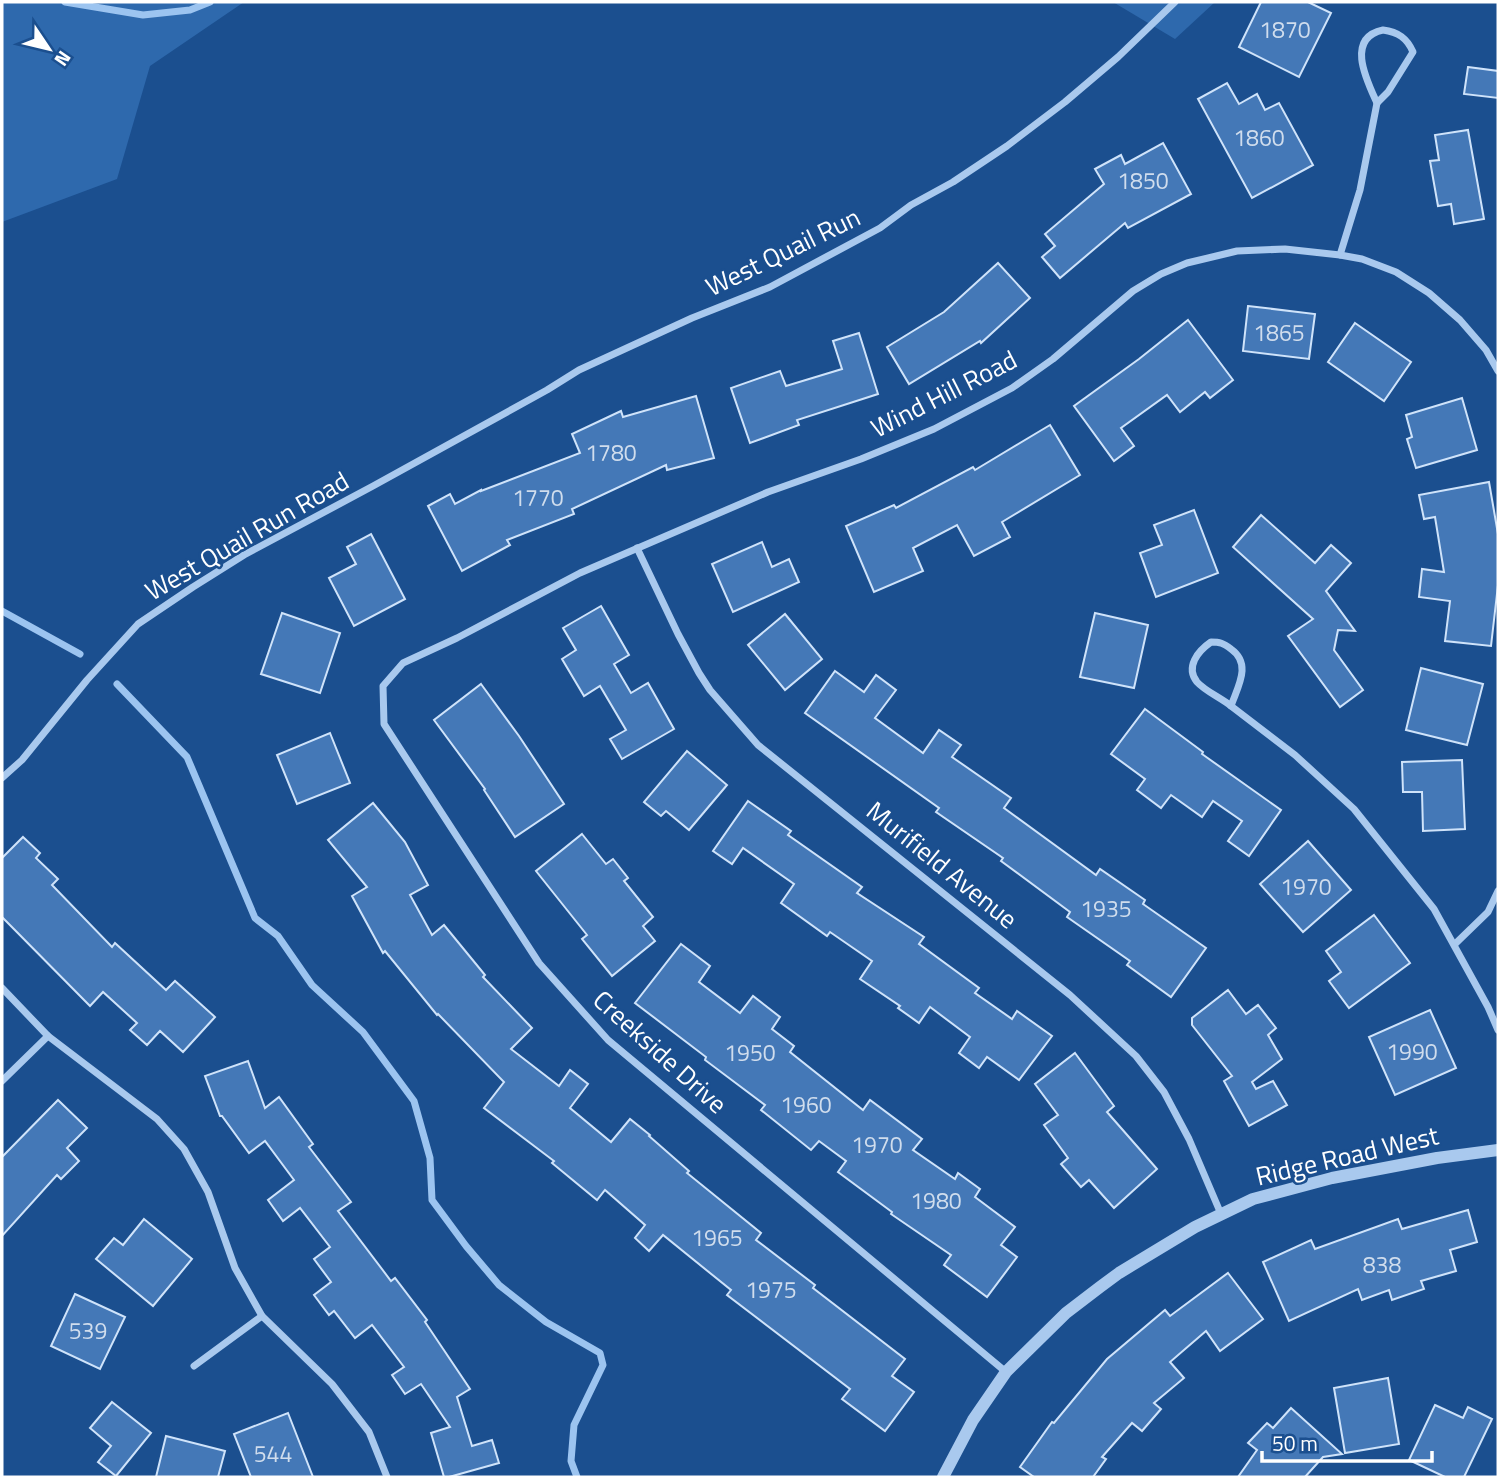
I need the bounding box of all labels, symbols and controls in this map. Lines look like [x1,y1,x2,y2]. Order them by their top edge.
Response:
house number: 1870 [1259,12,1311,47]
north arrow [14,14,84,84]
text: N [48,45,79,73]
house number: 1860 [1233,120,1285,155]
house number: 1850 [1117,163,1169,198]
street label: West Quail Run [699,197,867,306]
house number: 1865 [1253,315,1305,350]
street label: Wind Hill Road [864,340,1024,447]
house number: 1780 [585,435,637,470]
street label: West Quail Run Road [138,461,356,610]
house number: 1770 [512,480,564,515]
street label: Murifield Avenue [858,791,1026,938]
house number: 1970 [1280,869,1332,904]
house number: 1935 [1080,891,1132,926]
street label: Creekside Drive [585,981,736,1123]
house number: 1990 [1386,1034,1438,1069]
house number: 1950 [724,1035,776,1070]
house number: 1960 [780,1087,832,1122]
street label: Ridge Road West [1252,1116,1442,1195]
house number: 1970 [851,1127,903,1162]
house number: 1980 [910,1183,962,1218]
house number: 1965 [691,1220,743,1255]
house number: 838 [1363,1247,1401,1282]
house number: 1975 [745,1272,797,1307]
house number: 539 [69,1313,107,1348]
scale bar [1262,1420,1432,1464]
text: 50 m [1272,1427,1318,1459]
house number: 544 [254,1436,292,1471]

